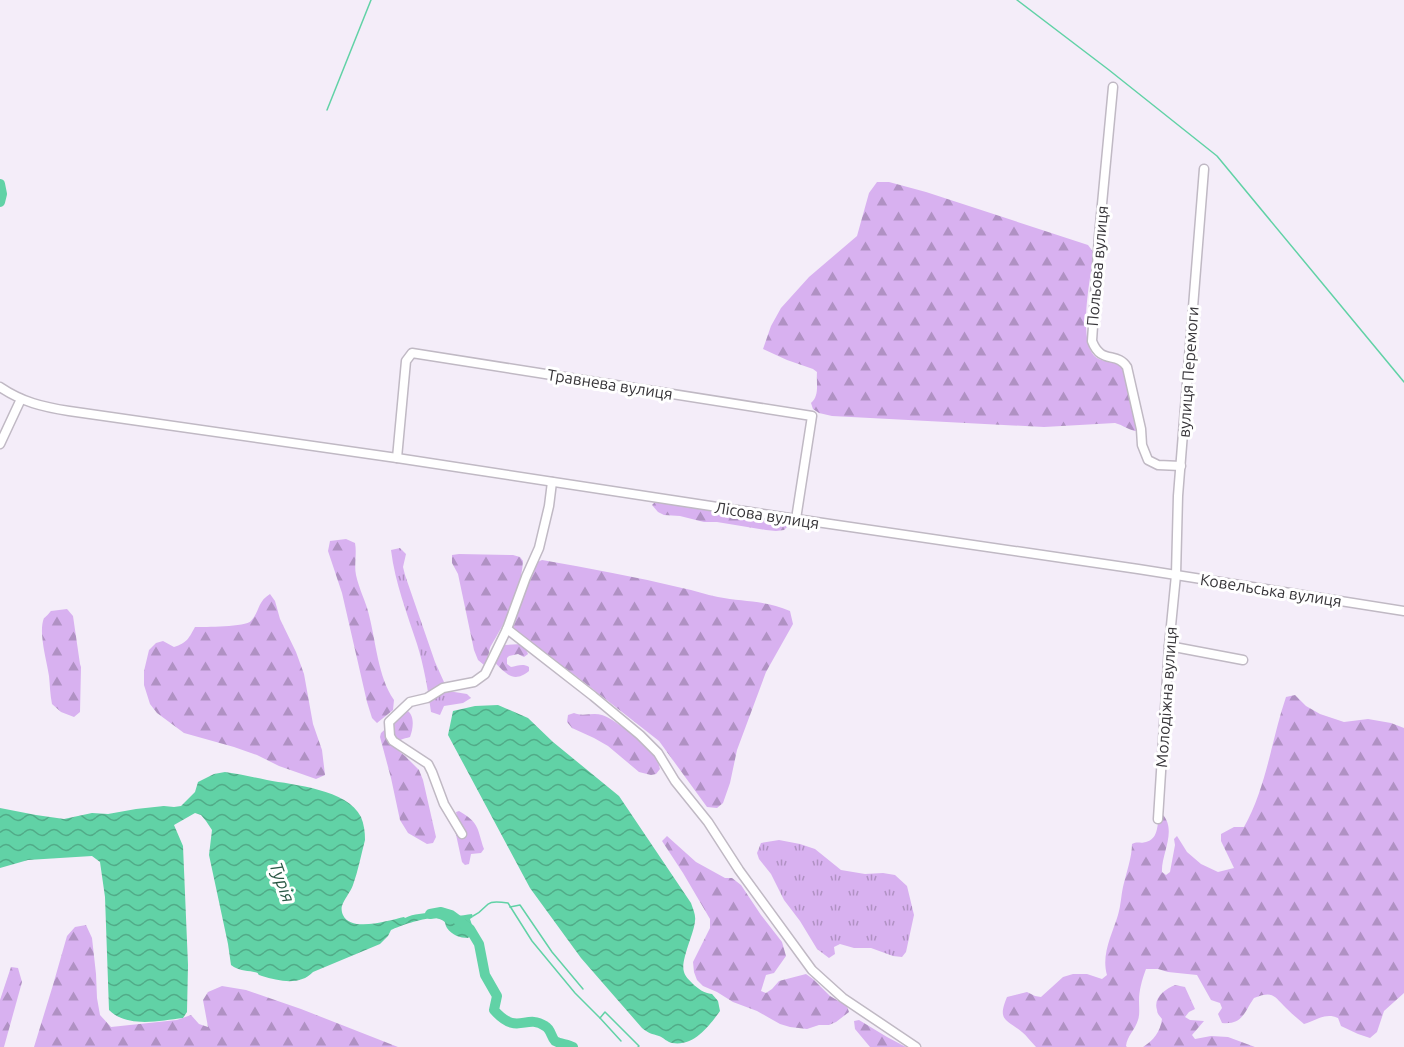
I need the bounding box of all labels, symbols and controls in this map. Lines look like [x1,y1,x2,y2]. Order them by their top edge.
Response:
street label: Польова вулиця [1083,205,1111,327]
street label: вулиця Перемоги [1174,306,1202,438]
street label: Травнева вулиця [546,365,674,403]
street label: Лісова вулиця [714,498,820,532]
street label: Ковельська вулиця [1199,570,1343,610]
street label: Молодіжна вулиця [1152,626,1180,768]
water label: Турія [267,859,299,905]

